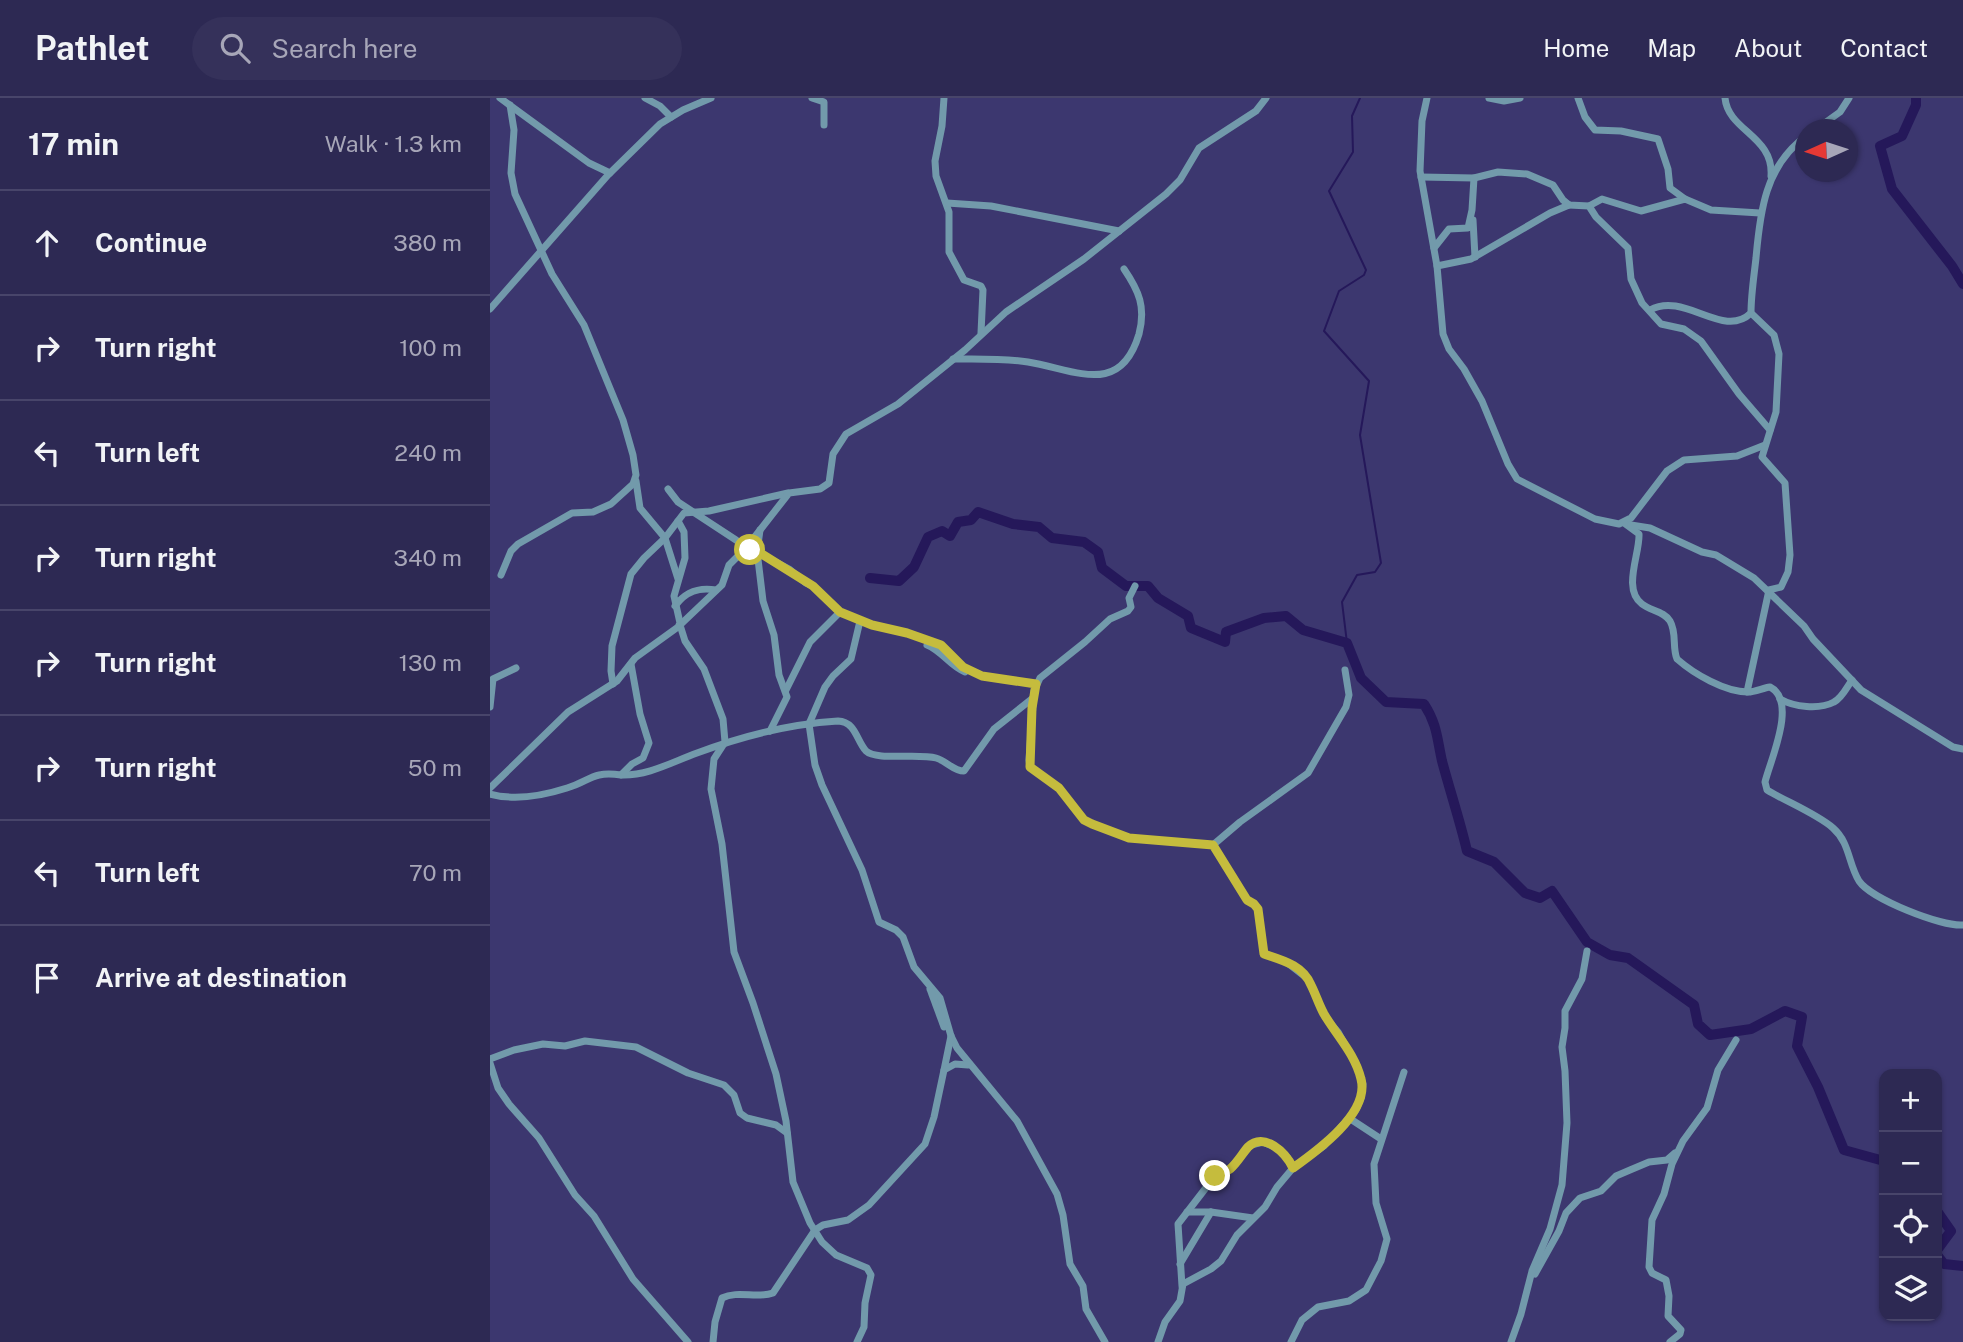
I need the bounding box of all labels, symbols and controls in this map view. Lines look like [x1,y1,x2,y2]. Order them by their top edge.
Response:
search box [192,17,682,80]
text: Pathlet [35,29,150,67]
icon: search [216,29,254,67]
text: Search here [272,33,418,64]
text: Home [1543,34,1609,62]
text: Map [1647,34,1696,62]
text: About [1734,34,1802,62]
text: Contact [1840,34,1928,62]
north arrow [1795,119,1858,182]
text: 17 min [28,126,119,162]
text: Walk · 1.3 km [325,130,462,157]
icon: ahead [28,224,66,262]
text: Continue [95,227,207,258]
text: 380 m [393,229,462,256]
icon: right [28,329,66,367]
text: Turn right [95,332,217,363]
text: 100 m [399,334,462,361]
icon: left [28,434,66,472]
text: Turn left [95,437,200,468]
text: 240 m [394,439,462,466]
route start [734,534,765,565]
icon: right [28,539,66,577]
text: Turn right [95,542,217,573]
text: 340 m [394,544,462,571]
icon: right [28,644,66,682]
text: Turn right [95,647,217,678]
text: 130 m [399,649,462,676]
icon: right [28,749,66,787]
text: Turn right [95,752,217,783]
text: 50 m [408,754,462,781]
icon: left [28,854,66,892]
text: Turn left [95,857,200,888]
text: 70 m [409,859,462,886]
icon: arrive [28,959,66,997]
text: Arrive at destination [95,962,347,993]
map controls [1879,1069,1942,1321]
button: + [1879,1069,1942,1132]
button: − [1879,1132,1942,1195]
route end [1199,1160,1230,1191]
button: locate [1879,1195,1942,1258]
button: layers [1879,1258,1942,1321]

